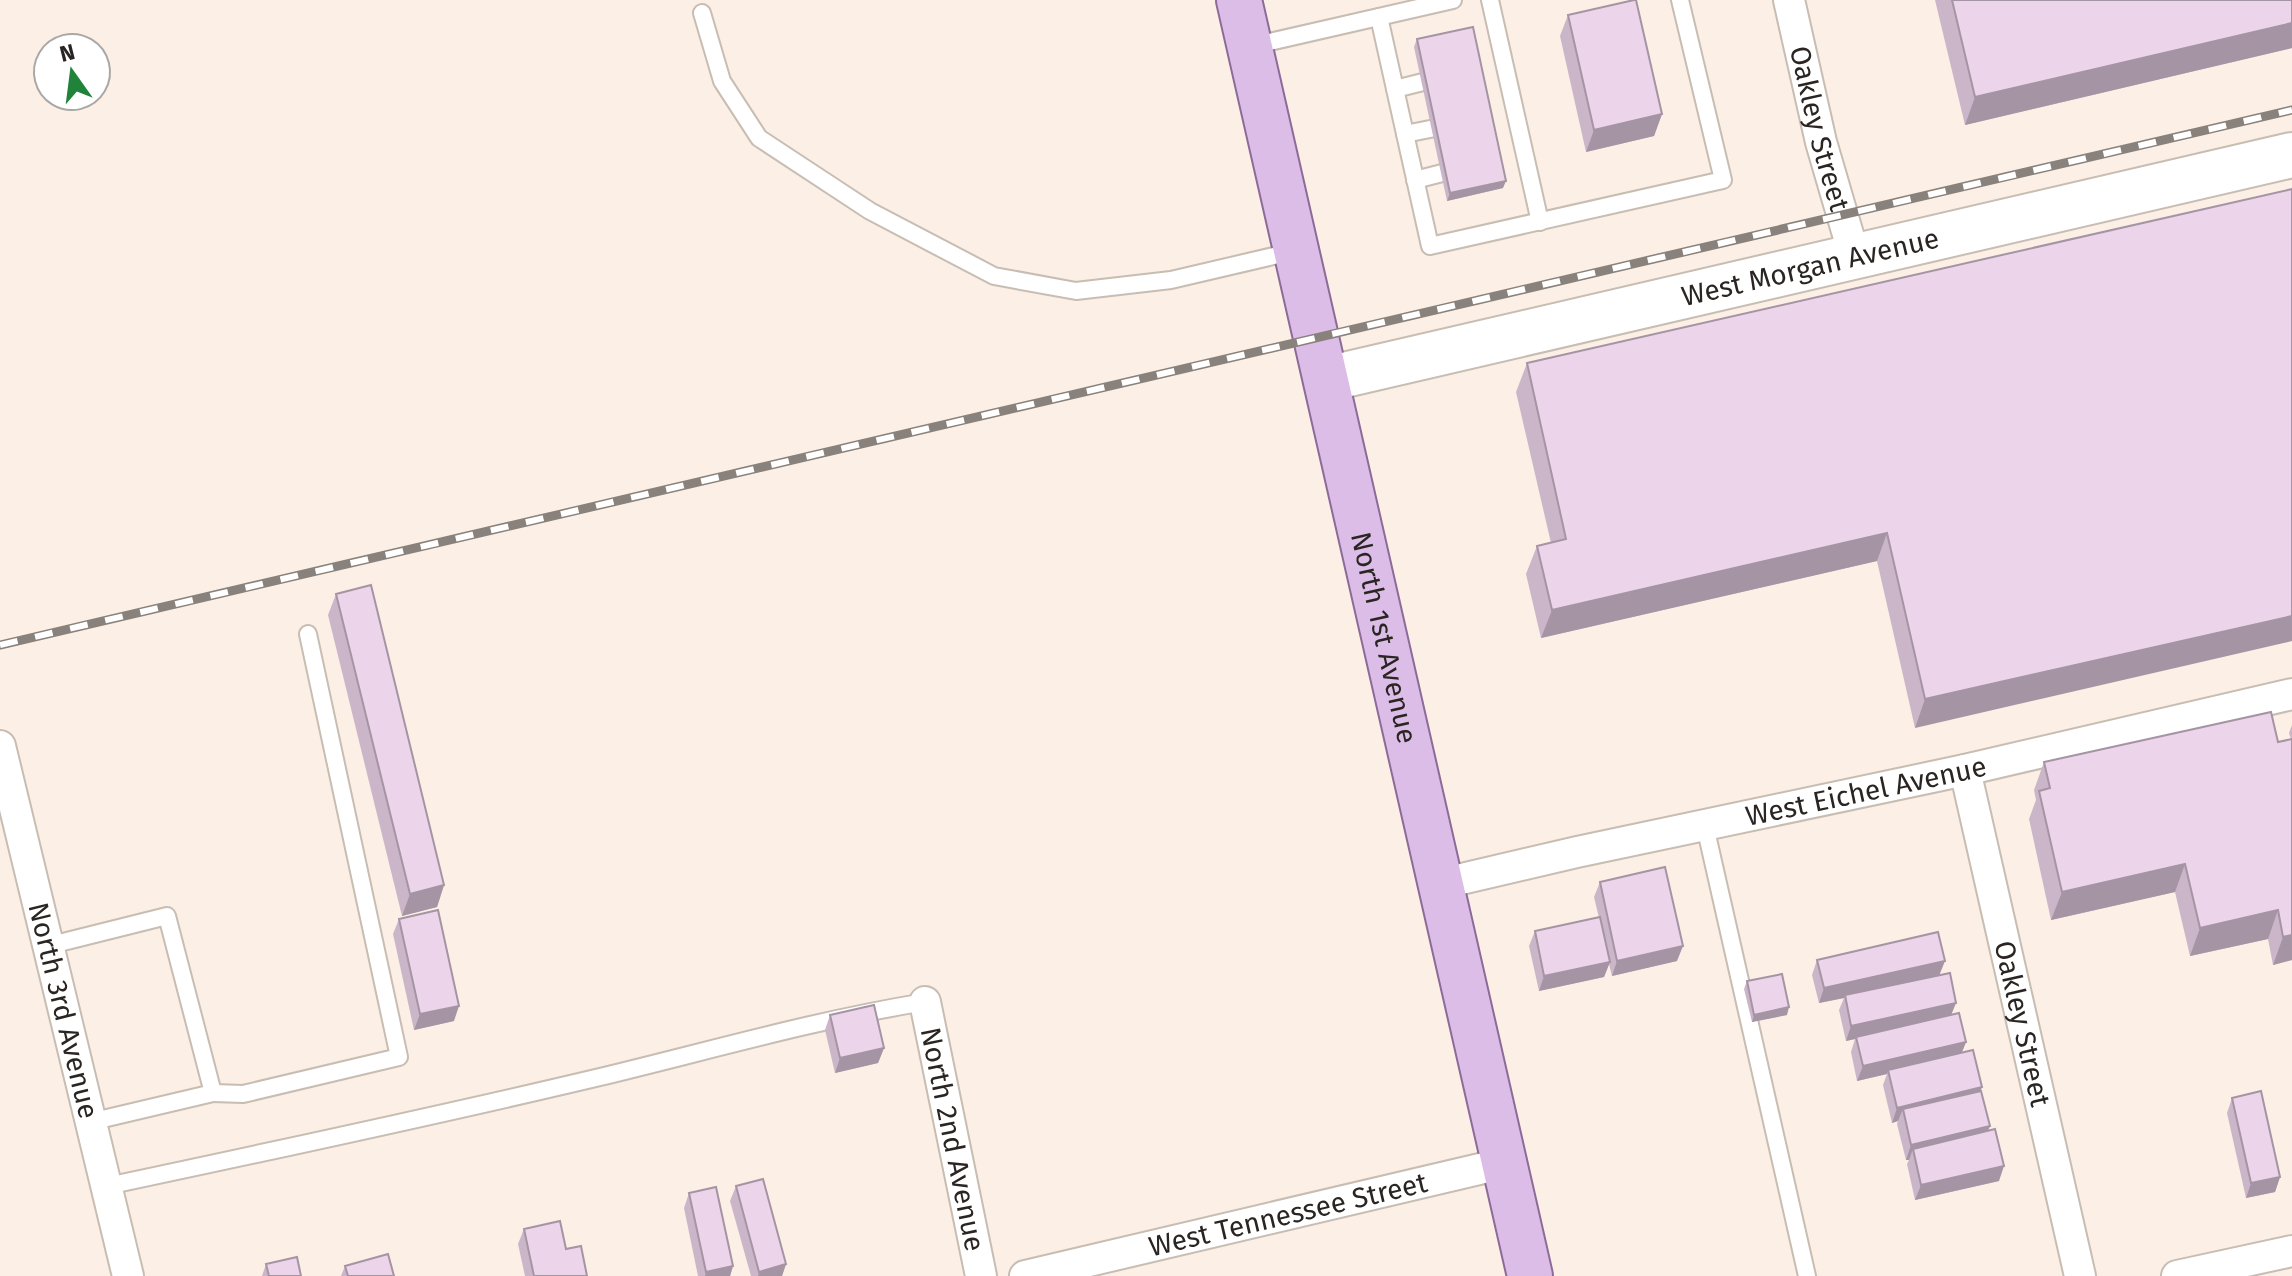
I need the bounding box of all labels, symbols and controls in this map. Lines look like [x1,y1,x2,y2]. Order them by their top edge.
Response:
north arrow [32,32,112,112]
text: N [57,38,78,68]
street label: Oakley Street [1783,43,1857,216]
street label: West Morgan Avenue [1678,221,1942,313]
street label: North 1st Avenue [1344,529,1424,747]
street label: West Eichel Avenue [1743,750,1990,833]
street label: North 3rd Avenue [21,899,105,1122]
street label: Oakley Street [1987,938,2057,1111]
street label: North 2nd Avenue [914,1024,992,1254]
street label: West Tennessee Street [1146,1166,1431,1263]

